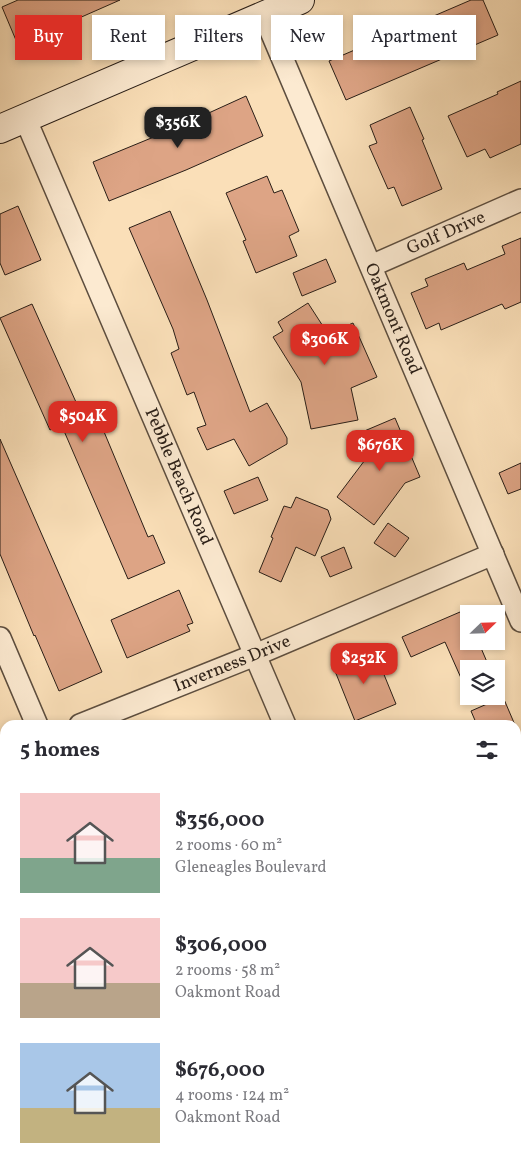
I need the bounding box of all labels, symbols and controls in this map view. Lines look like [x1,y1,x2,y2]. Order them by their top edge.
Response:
chip: Buy [15,15,82,60]
chip: Rent [92,15,165,60]
chip: Filters [175,15,261,60]
chip: New [271,15,343,60]
chip: Apartment [353,15,476,60]
pin: $356K [143,106,213,149]
text: $356K [155,112,201,134]
street label: Golf Drive [403,205,489,261]
street label: Oakmont Road [358,259,428,378]
pin: $306K [290,324,360,366]
text: $306K [301,329,349,351]
pin: $504K [48,400,118,443]
street label: Pebble Beach Road [138,404,219,549]
text: $504K [59,406,107,428]
pin: $676K [345,430,415,472]
text: $676K [357,435,403,457]
north arrow [460,605,505,650]
map controls [460,605,505,705]
street label: Inverness Drive [170,629,294,699]
pin: $252K [329,642,399,685]
text: $252K [342,648,386,670]
button: layers [460,660,505,705]
text: 5 homes [20,736,100,765]
icon: filters [473,736,501,764]
text: $356,000 [175,806,264,835]
icon: home [60,813,120,873]
text: 2 rooms · 60 m² [175,835,282,857]
text: Gleneagles Boulevard [175,857,327,879]
text: $306,000 [175,931,267,960]
icon: home [60,938,120,998]
text: 2 rooms · 58 m² [175,960,280,982]
text: Oakmont Road [175,982,281,1004]
text: $676,000 [175,1056,265,1085]
icon: home [60,1063,120,1123]
text: 4 rooms · 124 m² [175,1085,289,1107]
text: Oakmont Road [175,1107,281,1129]

